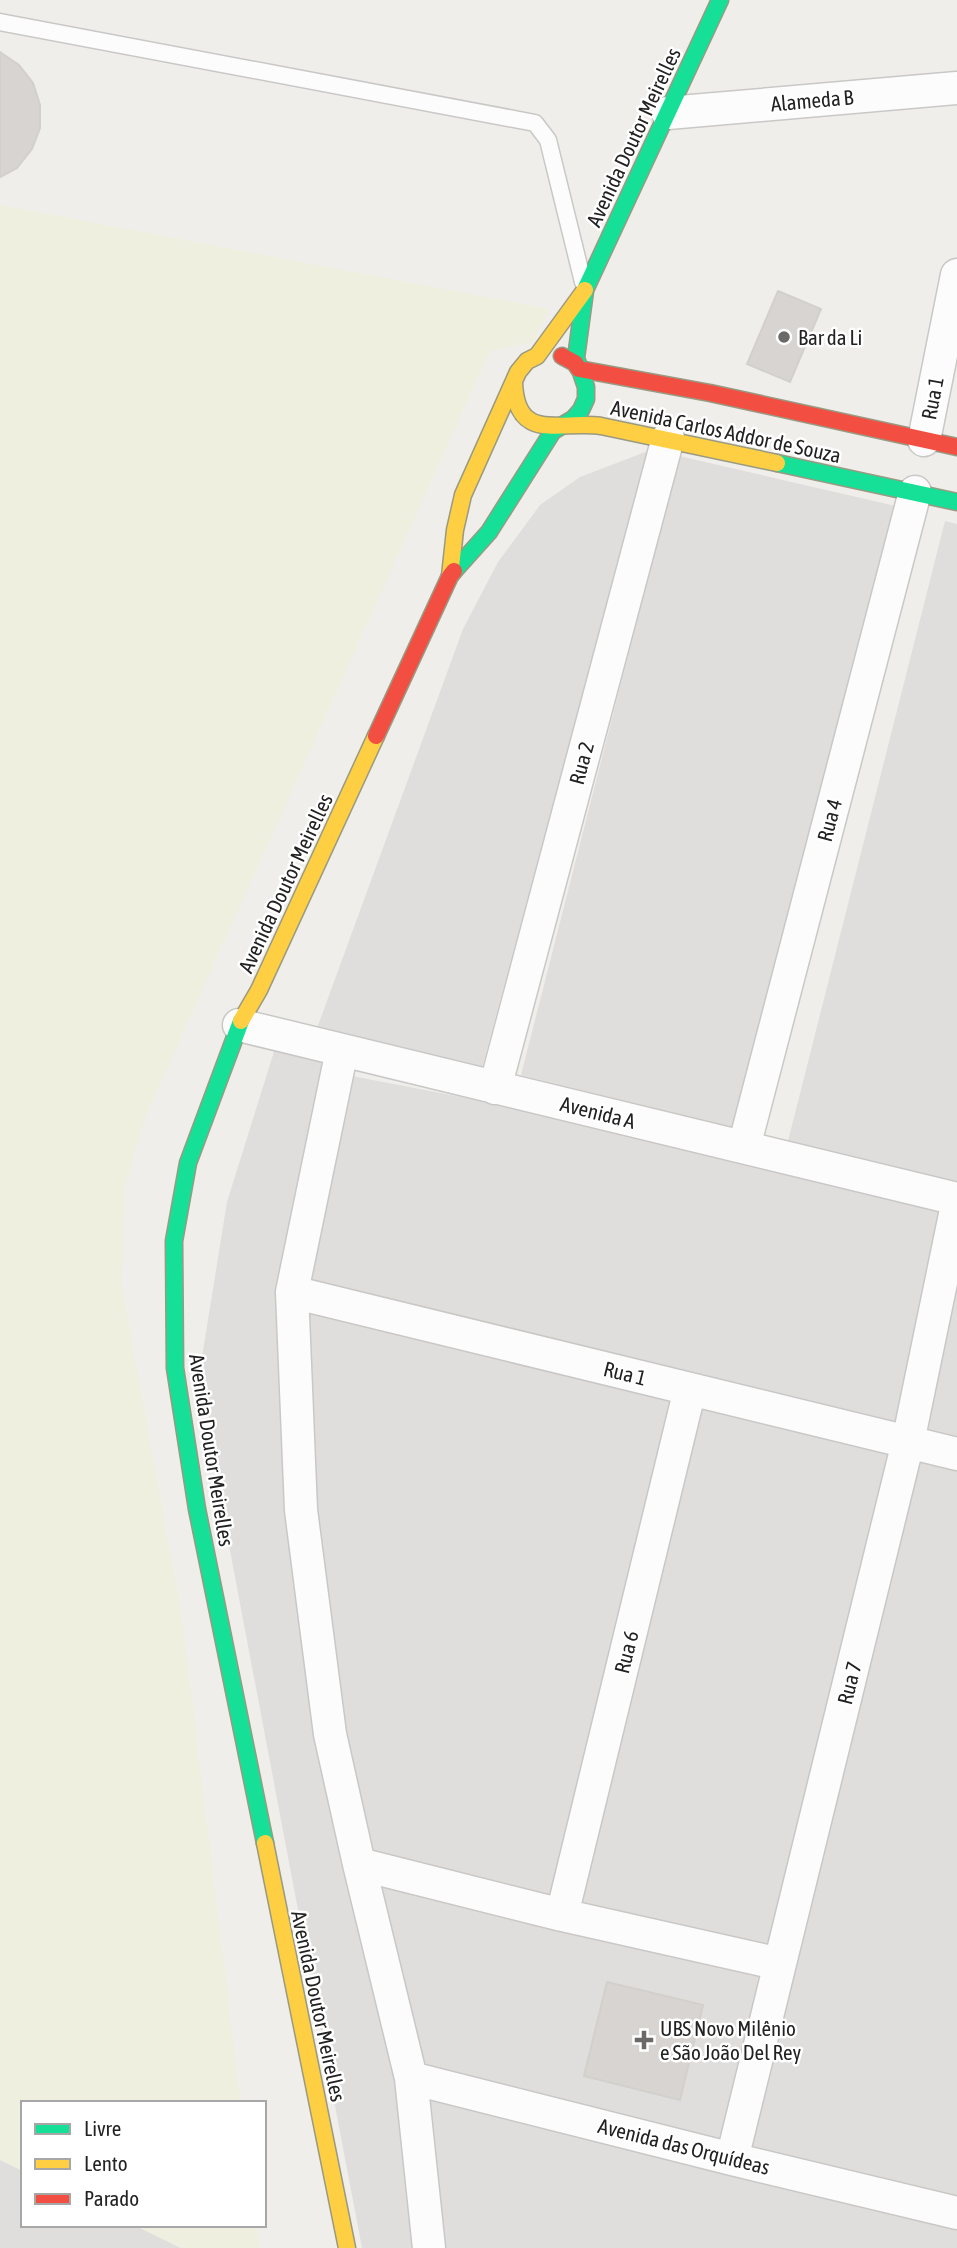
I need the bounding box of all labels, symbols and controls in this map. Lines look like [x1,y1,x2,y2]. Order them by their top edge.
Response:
street label: Avenida Doutor Meirelles [581,44,685,230]
street label: Alameda B [770,84,854,116]
place label: Bar da Li [798,325,862,349]
marker: Bar da Li [776,329,792,345]
street label: Rua 1 [916,375,948,421]
street label: Avenida Carlos Addor de Souza [609,395,843,467]
street label: Rua 2 [564,739,598,787]
street label: Avenida Doutor Meirelles [233,790,337,976]
street label: Rua 4 [812,796,846,844]
street label: Avenida A [558,1091,639,1133]
street label: Avenida Doutor Meirelles [185,1352,239,1548]
street label: Rua 1 [601,1356,649,1390]
street label: Rua 6 [609,1628,643,1676]
street label: Rua 7 [832,1659,866,1707]
street label: Avenida Doutor Meirelles [287,1908,351,2104]
place label: UBS Novo Milênio e São João Del Rey [660,2016,801,2064]
marker: UBS Novo Milênio e São João Del Rey [634,2030,654,2050]
legend [21,2101,266,2227]
street label: Avenida das Orquídeas [596,2113,772,2179]
text: Livre [84,2116,121,2140]
text: Lento [84,2151,128,2175]
text: Parado [84,2186,139,2210]

